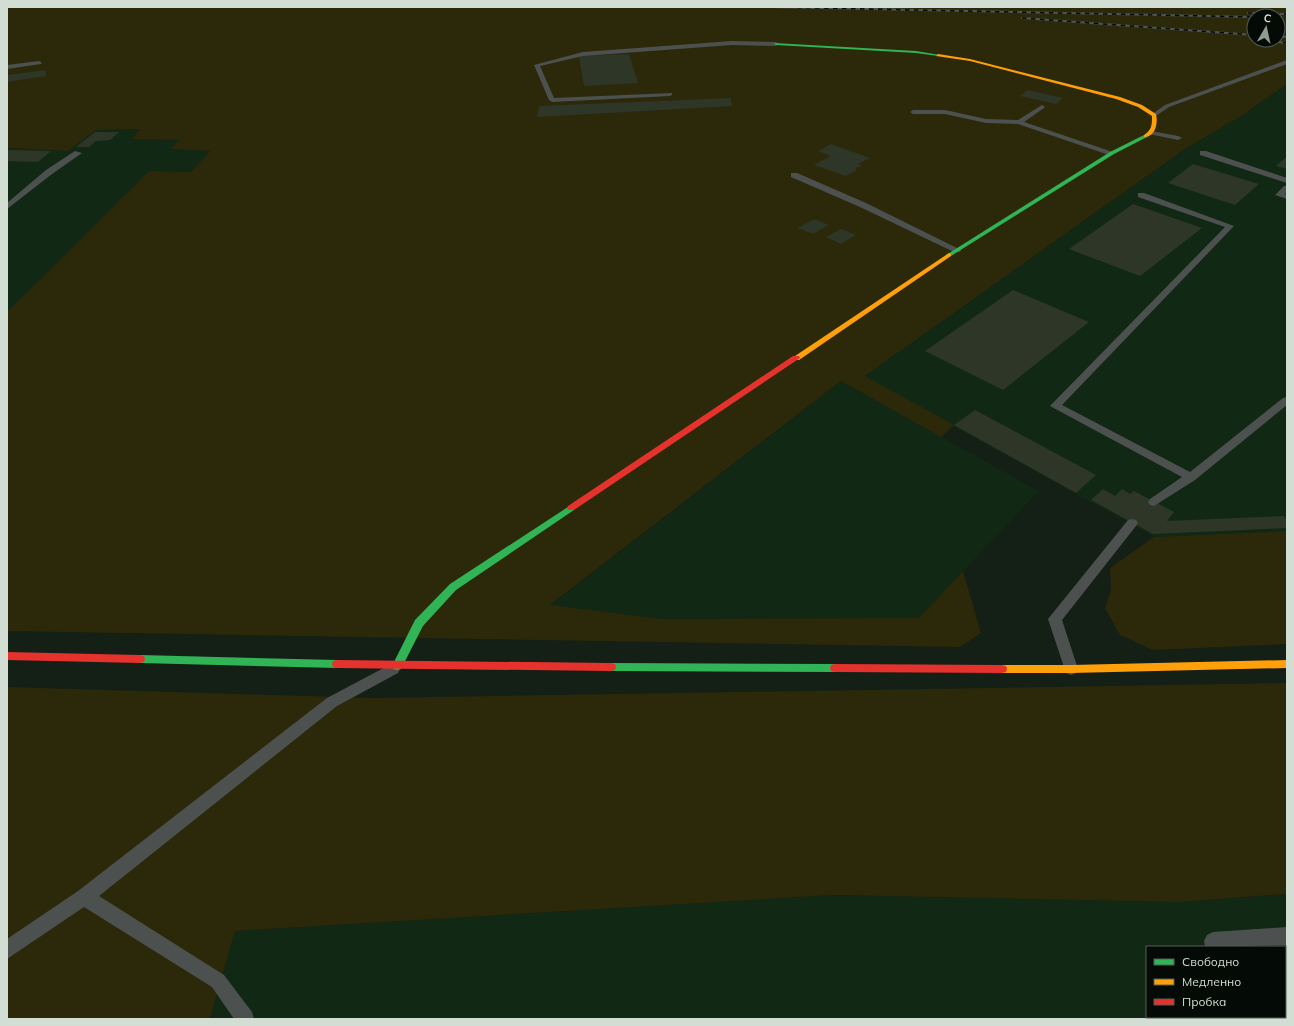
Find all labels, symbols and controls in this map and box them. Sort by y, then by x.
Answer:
north arrow [1246,8,1286,48]
text: С [1263,11,1273,26]
legend [1146,946,1286,1018]
text: Свободно [1182,954,1239,969]
text: Медленно [1182,974,1241,989]
text: Пробка [1182,994,1226,1009]

